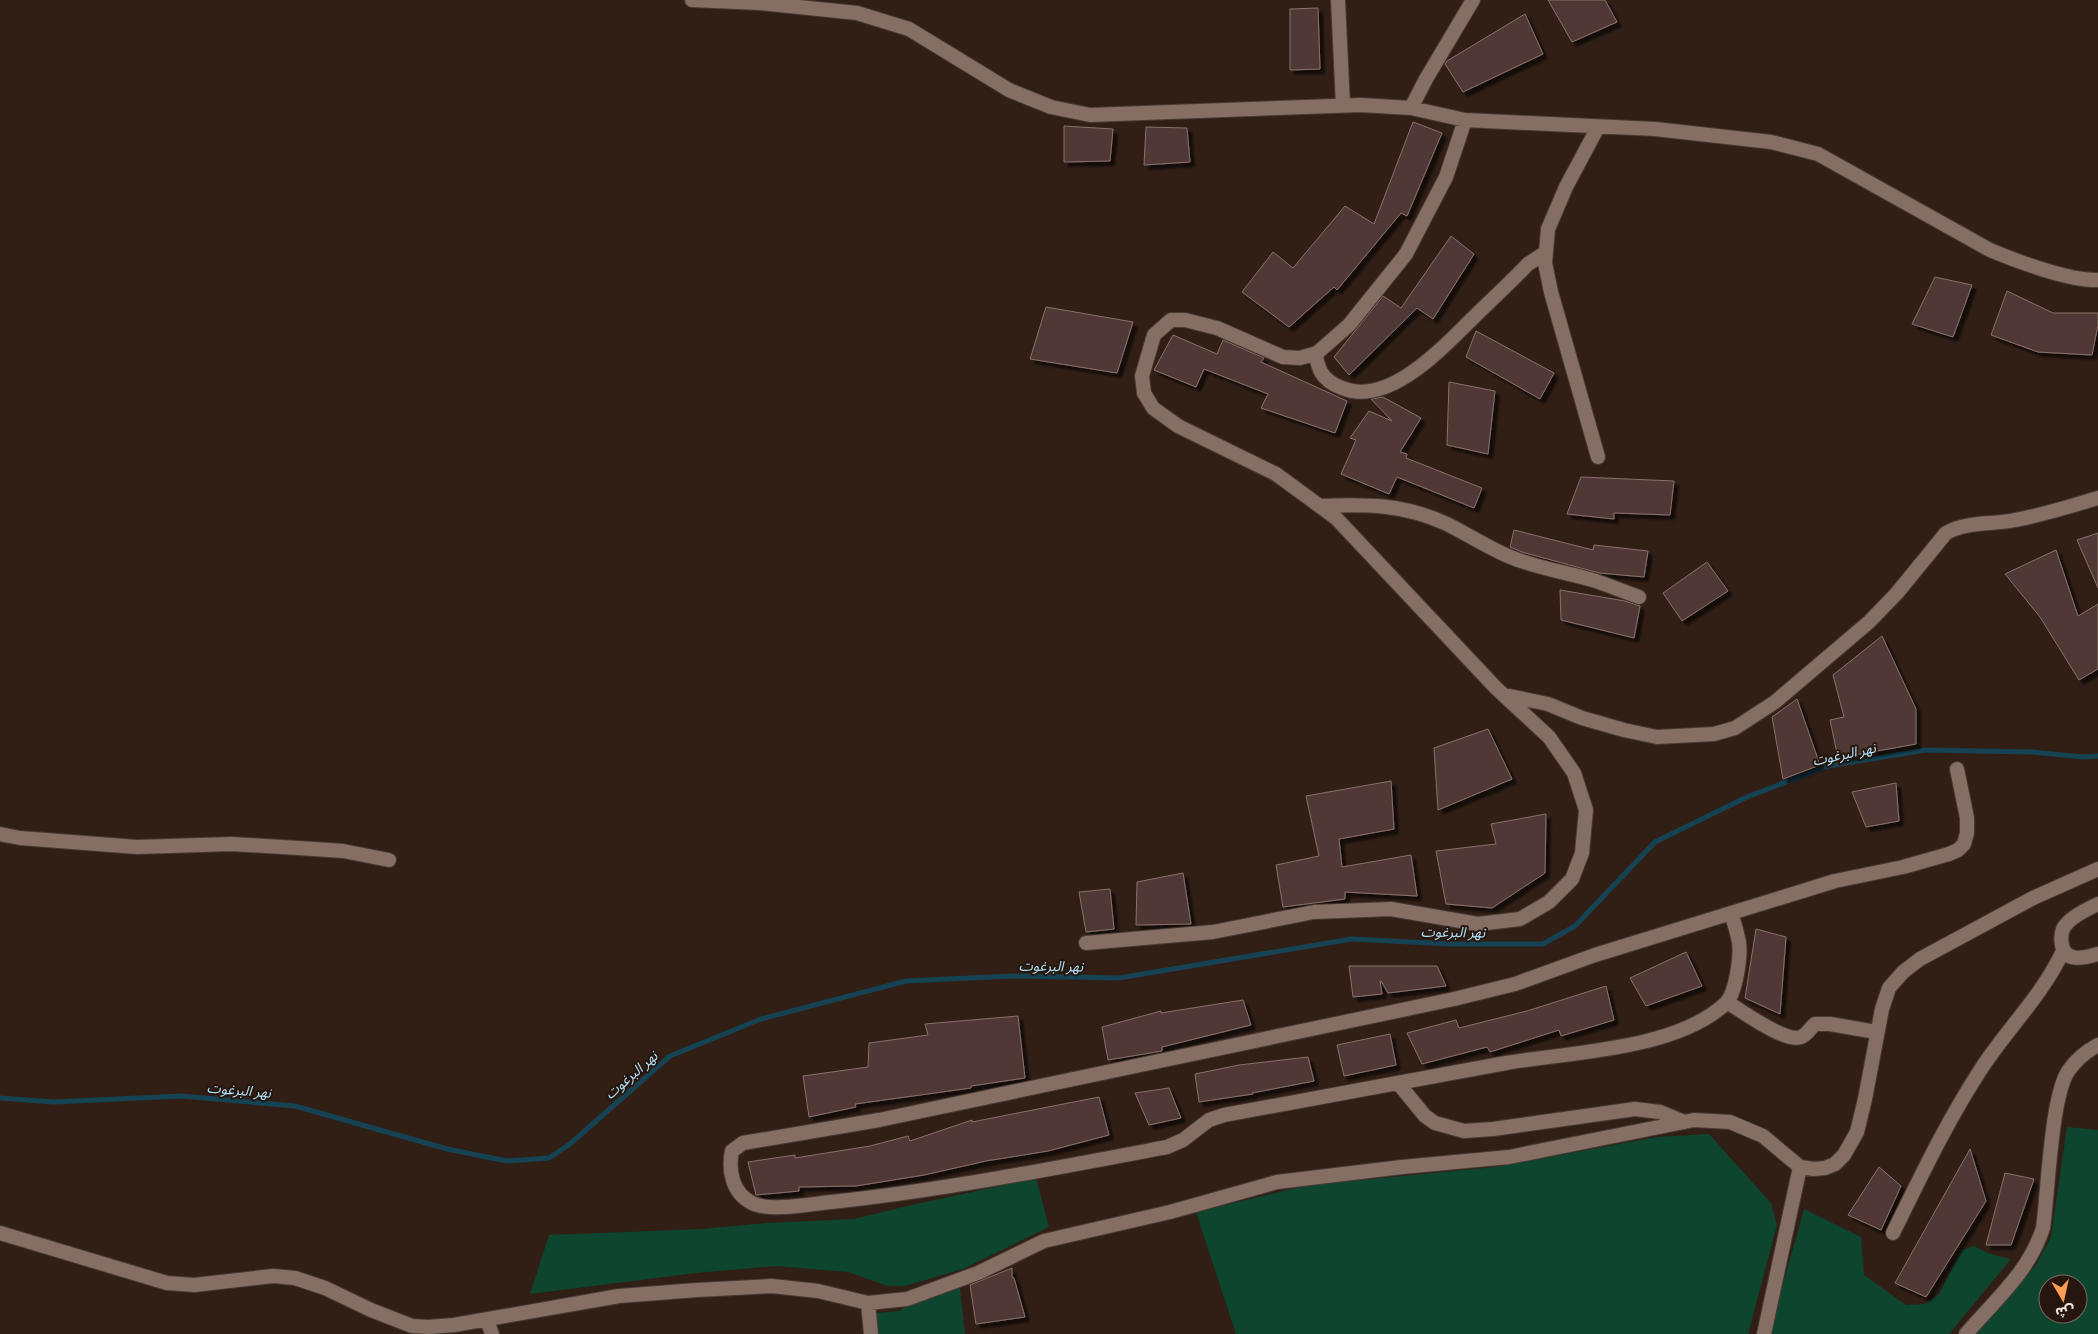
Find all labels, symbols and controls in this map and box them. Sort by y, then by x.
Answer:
water label: نهر البرغوت [1811,740,1878,770]
water label: نهر البرغوت [1421,924,1486,943]
water label: نهر البرغوت [1019,958,1084,977]
water label: نهر البرغوت [602,1048,662,1104]
water label: نهر البرغوت [206,1080,273,1103]
north arrow [2038,1274,2088,1324]
text: ش [2054,1300,2076,1320]

